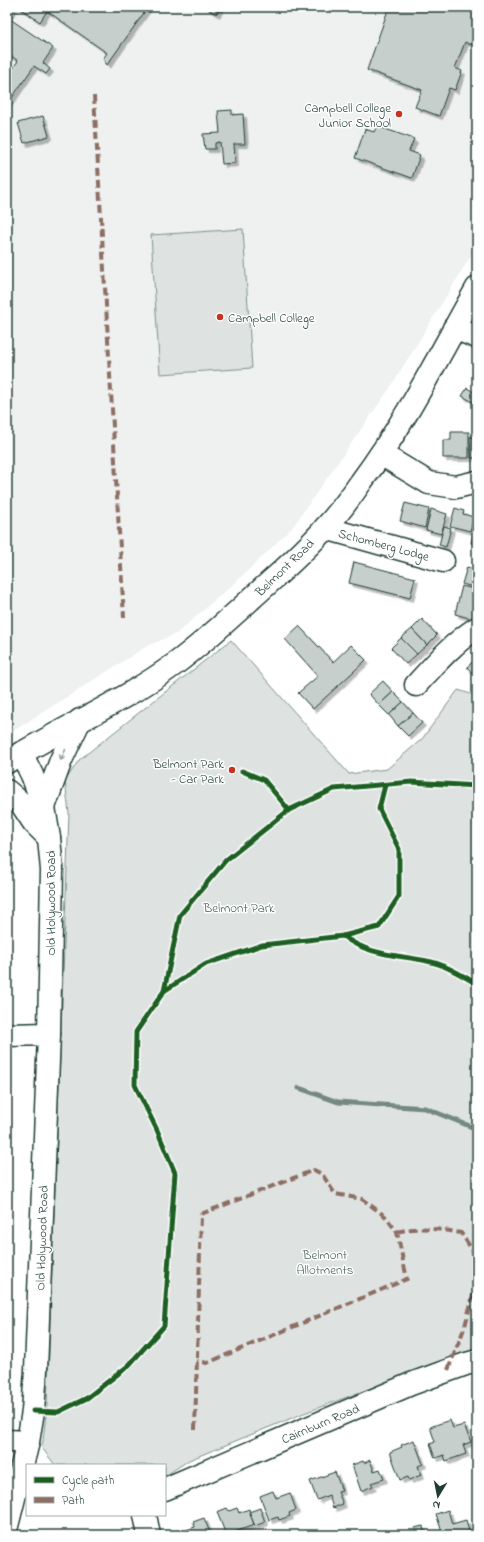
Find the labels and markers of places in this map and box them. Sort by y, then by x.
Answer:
place label: Campbell College Junior School [304,99,391,133]
marker: Campbell College Junior School [394,109,404,119]
place label: Campbell College [228,309,315,329]
marker: Campbell College [215,312,225,322]
place label: Belmont Park - Car Park [152,755,224,789]
marker: Belmont Park - Car Park [227,765,237,775]

